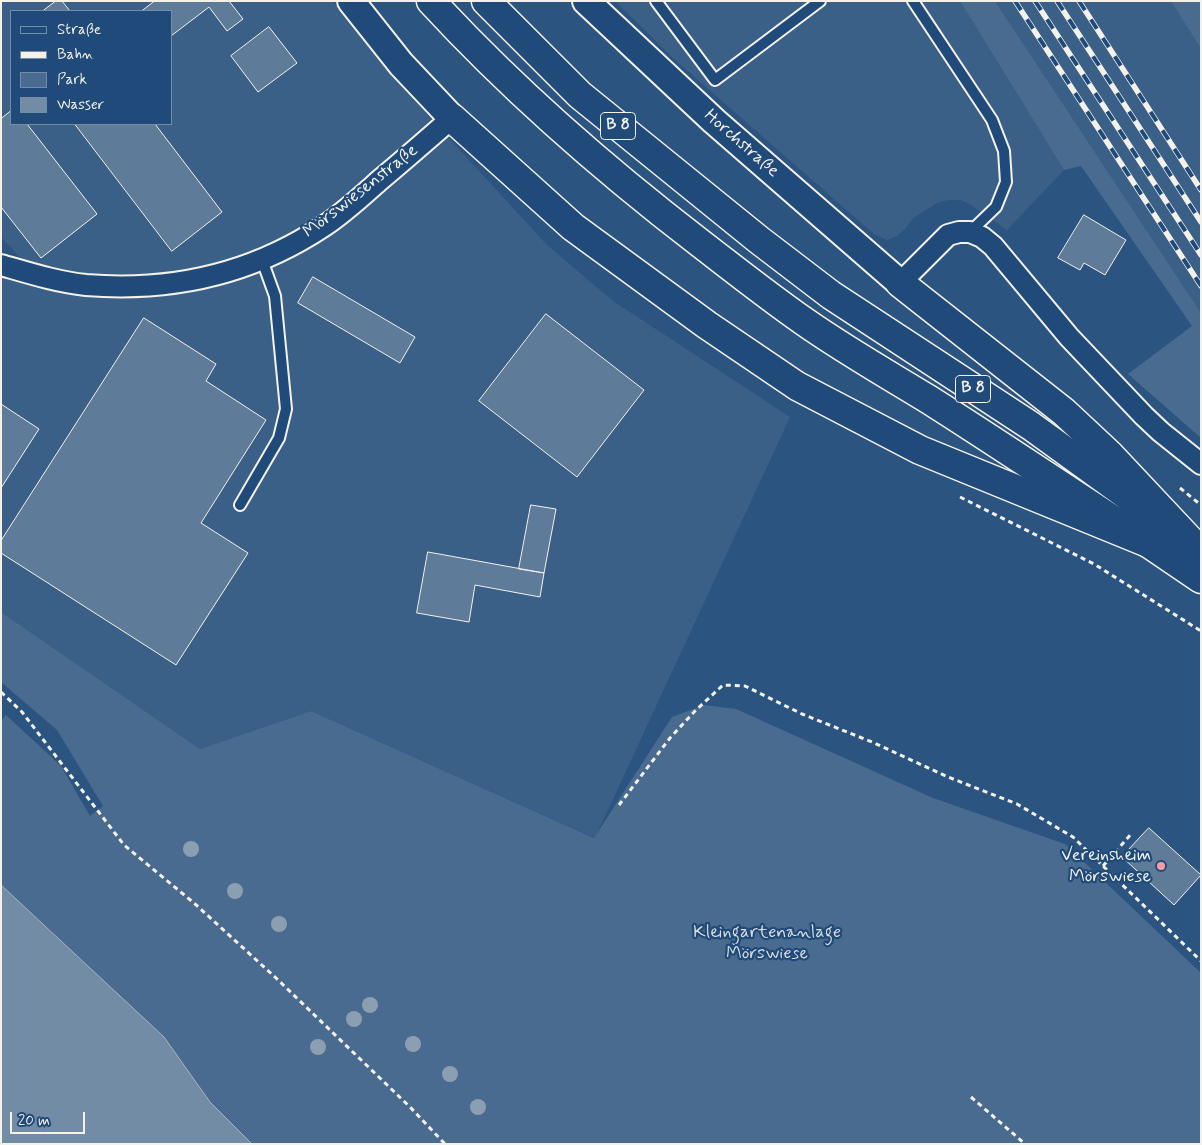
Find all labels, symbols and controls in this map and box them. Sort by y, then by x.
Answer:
legend [10,10,172,125]
text: Straße [57,20,101,40]
text: Bahn [57,45,94,65]
text: Park [57,70,87,90]
text: Wasser [57,95,104,115]
street label: Horchstraße [699,105,783,183]
road number: B 8 [600,112,636,140]
street label: Mörswiesenstraße [299,140,423,244]
road number: B 8 [956,376,990,402]
place label: Vereinsheim Mörswiese [1061,845,1151,888]
marker: Vereinsheim Mörswiese [1155,860,1167,872]
park label: Kleingartenanlage Mörswiese [693,922,841,964]
scale bar [12,1102,88,1134]
text: 20 m [18,1111,50,1131]

